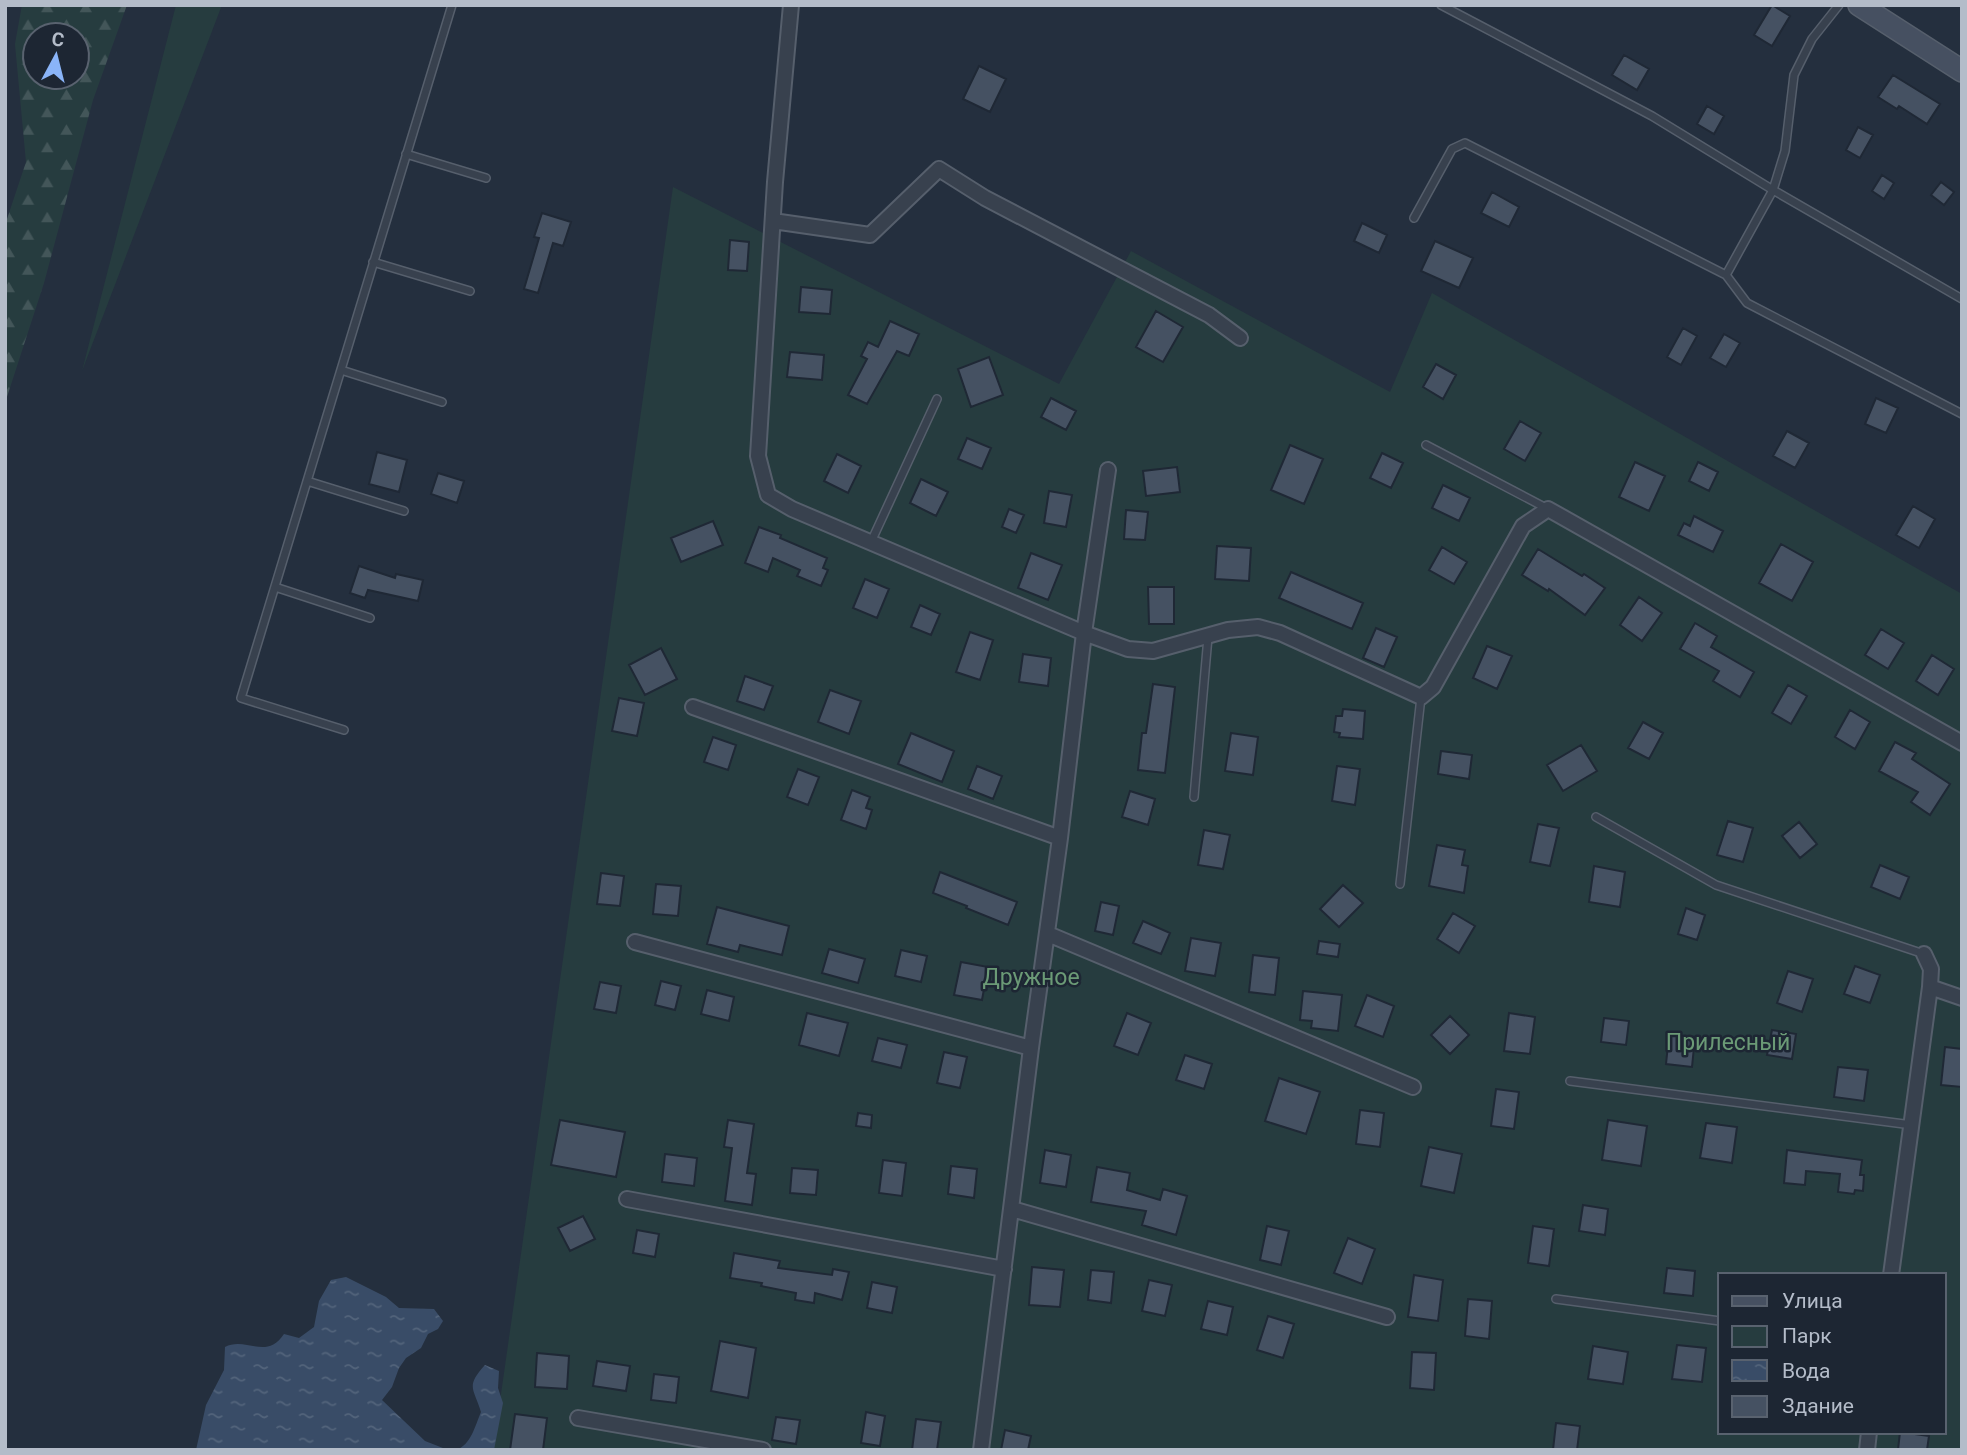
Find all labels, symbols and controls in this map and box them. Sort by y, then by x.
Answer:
north arrow [21,21,91,91]
text: С [50,27,66,52]
park label: Дружное [982,964,1080,991]
park label: Прилесный [1666,1029,1790,1056]
legend [1718,1273,1946,1434]
text: Улица [1782,1289,1843,1313]
text: Парк [1782,1324,1832,1348]
text: Вода [1782,1359,1830,1383]
text: Здание [1782,1394,1854,1418]

